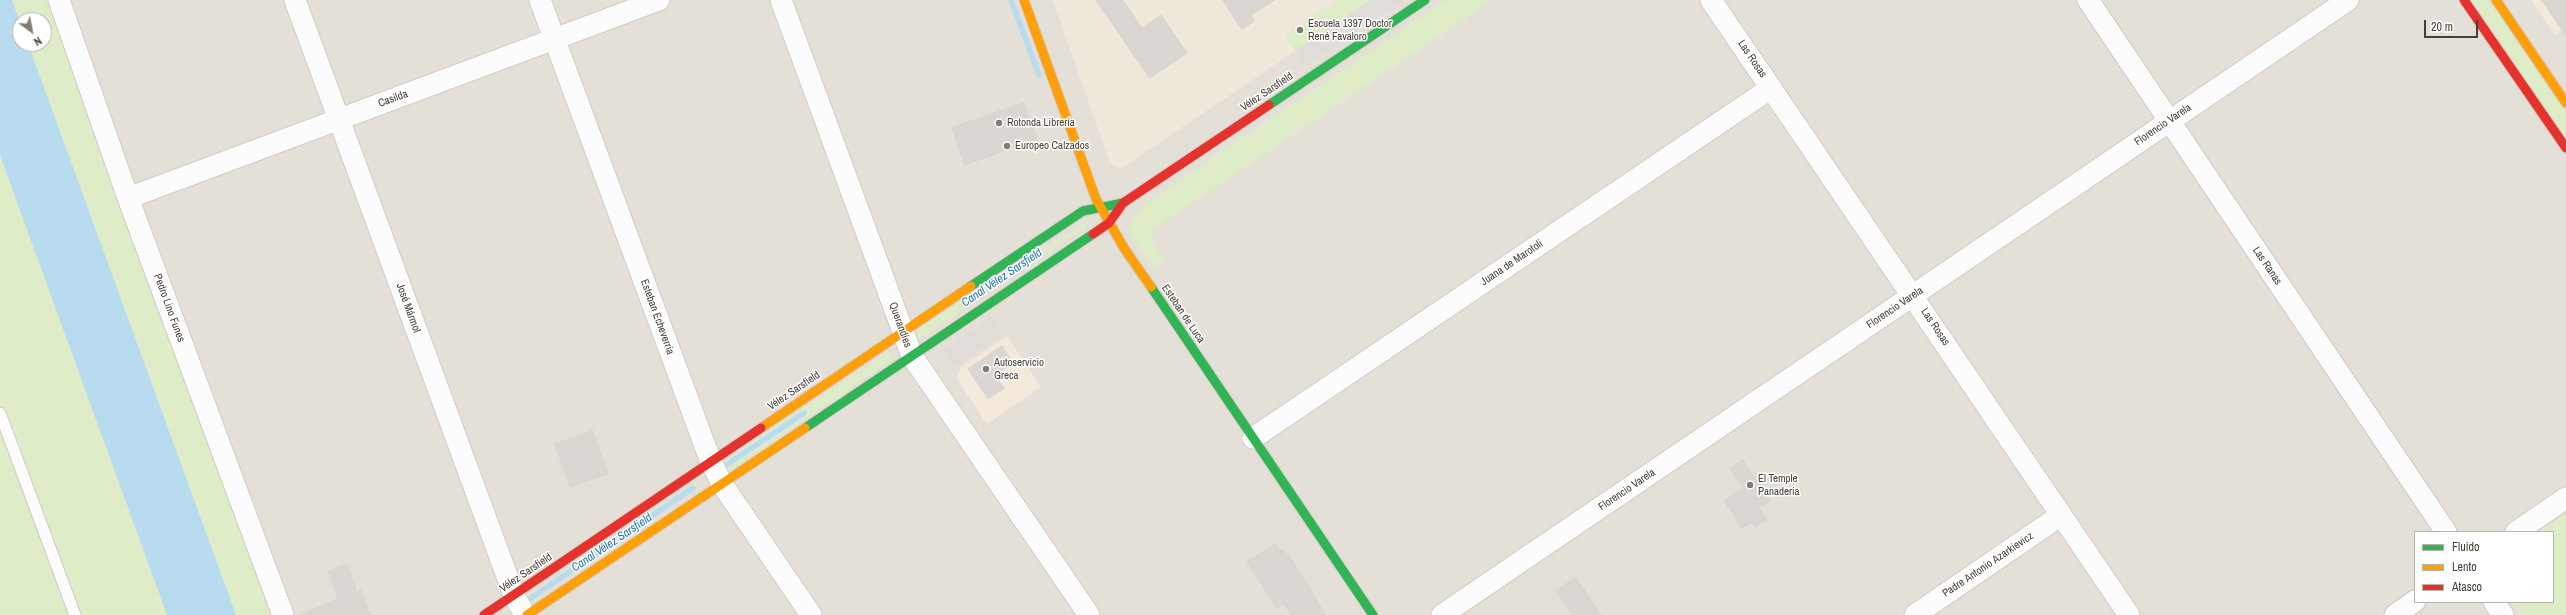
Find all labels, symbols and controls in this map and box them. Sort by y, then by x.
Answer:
north arrow [12,12,52,52]
scale bar [2426,12,2480,38]
place label: Escuela 1397 Doctor René Favaloro [1308,17,1392,43]
text: 20 m [2431,19,2453,35]
marker: Escuela 1397 Doctor René Favaloro [1295,25,1305,35]
text: N [31,34,44,49]
street label: Las Rosas [1735,38,1769,80]
street label: Vélez Sarsfield [1238,70,1296,114]
street label: Casilda [376,88,410,110]
street label: Florencio Varela [2132,101,2194,149]
place label: Rotonda Librería [1007,116,1075,130]
marker: Rotonda Librería [994,118,1004,128]
place label: Europeo Calzados [1015,139,1089,153]
marker: Europeo Calzados [1002,141,1012,151]
street label: Juana de Marotoli [1478,237,1546,289]
street label: Las Ranas [2249,244,2285,288]
water label: Canal Vélez Sarsfield [959,246,1045,310]
street label: Pedro Lino Funes [151,272,187,344]
street label: Esteban Echeverría [637,278,677,356]
street label: José Mármol [393,281,423,335]
street label: Esteban de Luca [1159,282,1207,346]
street label: Florencio Varela [1864,284,1926,332]
street label: Querandíes [886,301,914,349]
street label: Las Rosas [1918,306,1952,348]
place label: Autoservicio Greca [994,356,1044,382]
marker: Autoservicio Greca [981,364,991,374]
street label: Vélez Sarsfield [765,369,823,413]
street label: Florencio Varela [1596,466,1658,514]
place label: El Temple Panadería [1758,472,1800,498]
marker: El Temple Panadería [1745,480,1755,490]
water label: Canal Vélez Sarsfield [569,511,655,575]
street label: Padre Antonio Azarkievicz [1940,530,2036,600]
legend [2414,531,2554,603]
text: Fluido [2452,539,2479,555]
street label: Vélez Sarsfield [497,551,555,595]
text: Lento [2452,559,2477,575]
text: Atasco [2452,579,2482,595]

